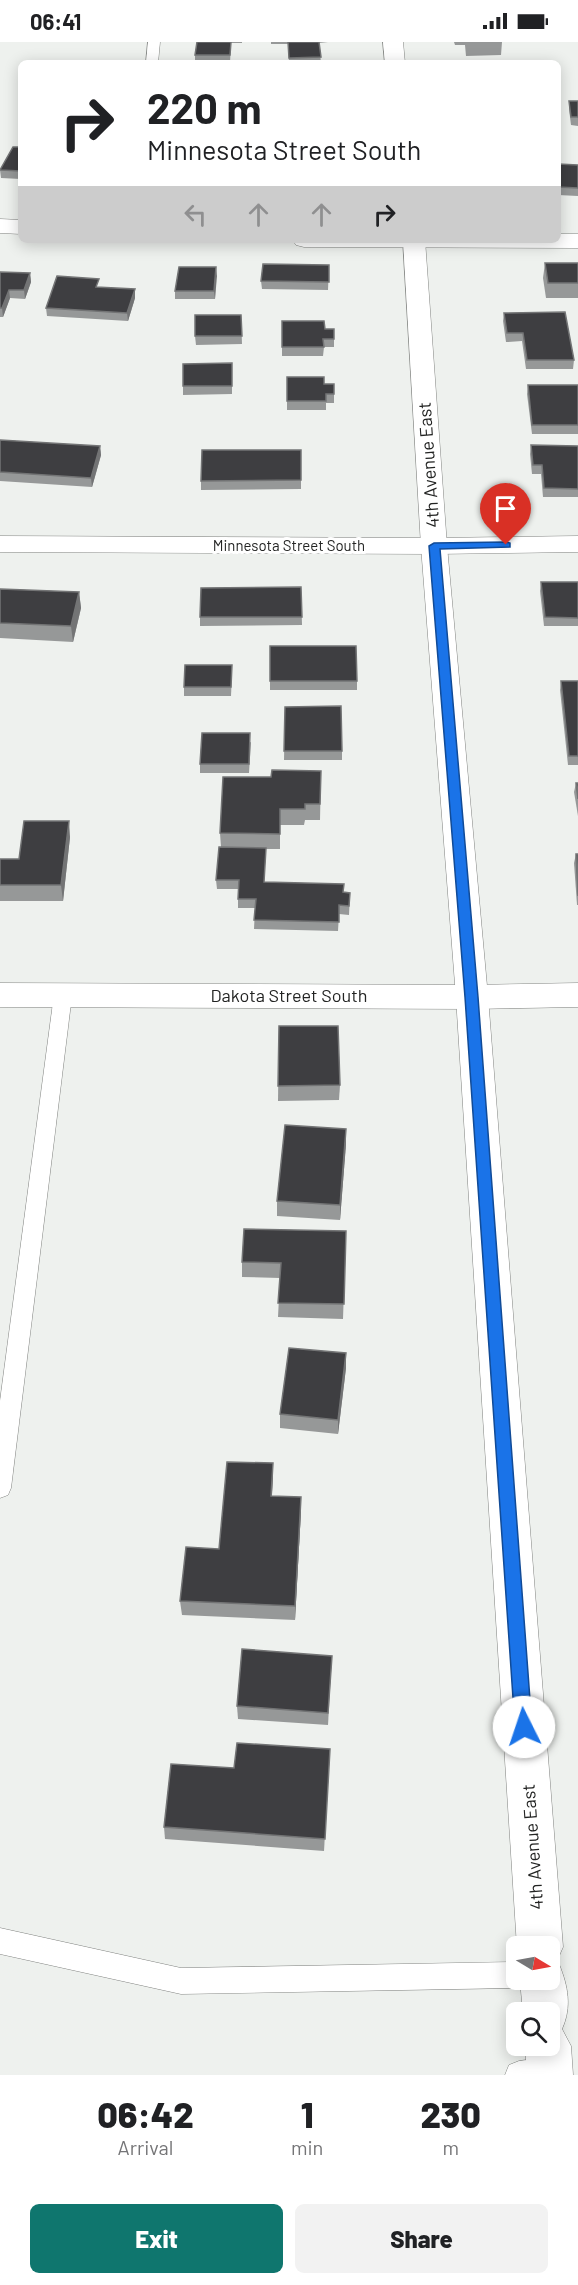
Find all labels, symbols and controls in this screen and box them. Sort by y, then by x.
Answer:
text: 06:41 [30,8,81,34]
text: 220 m [147,82,261,132]
icon: right [48,84,126,162]
text: Minnesota Street South [147,133,421,165]
icon: left [179,198,212,231]
icon: ahead [242,198,275,231]
icon: ahead [305,198,338,231]
icon: right [368,198,401,231]
street label: 4th Avenue East [413,402,443,529]
pin [480,483,531,545]
icon: arrive [489,492,522,525]
street label: Minnesota Street South [213,536,365,554]
street label: Dakota Street South [211,984,367,1006]
position arrow [492,1695,556,1759]
street label: 4th Avenue East [517,1784,547,1911]
north arrow [506,1936,560,1990]
map controls [506,1936,560,2056]
button: search [506,2002,560,2056]
text: 06:42 [97,2092,194,2135]
text: 1 [301,2092,314,2135]
text: 230 [421,2092,481,2135]
text: Arrival [118,2135,173,2159]
text: min [291,2135,323,2159]
text: m [442,2135,459,2159]
button: Exit [30,2204,283,2273]
button: Share [295,2204,548,2273]

